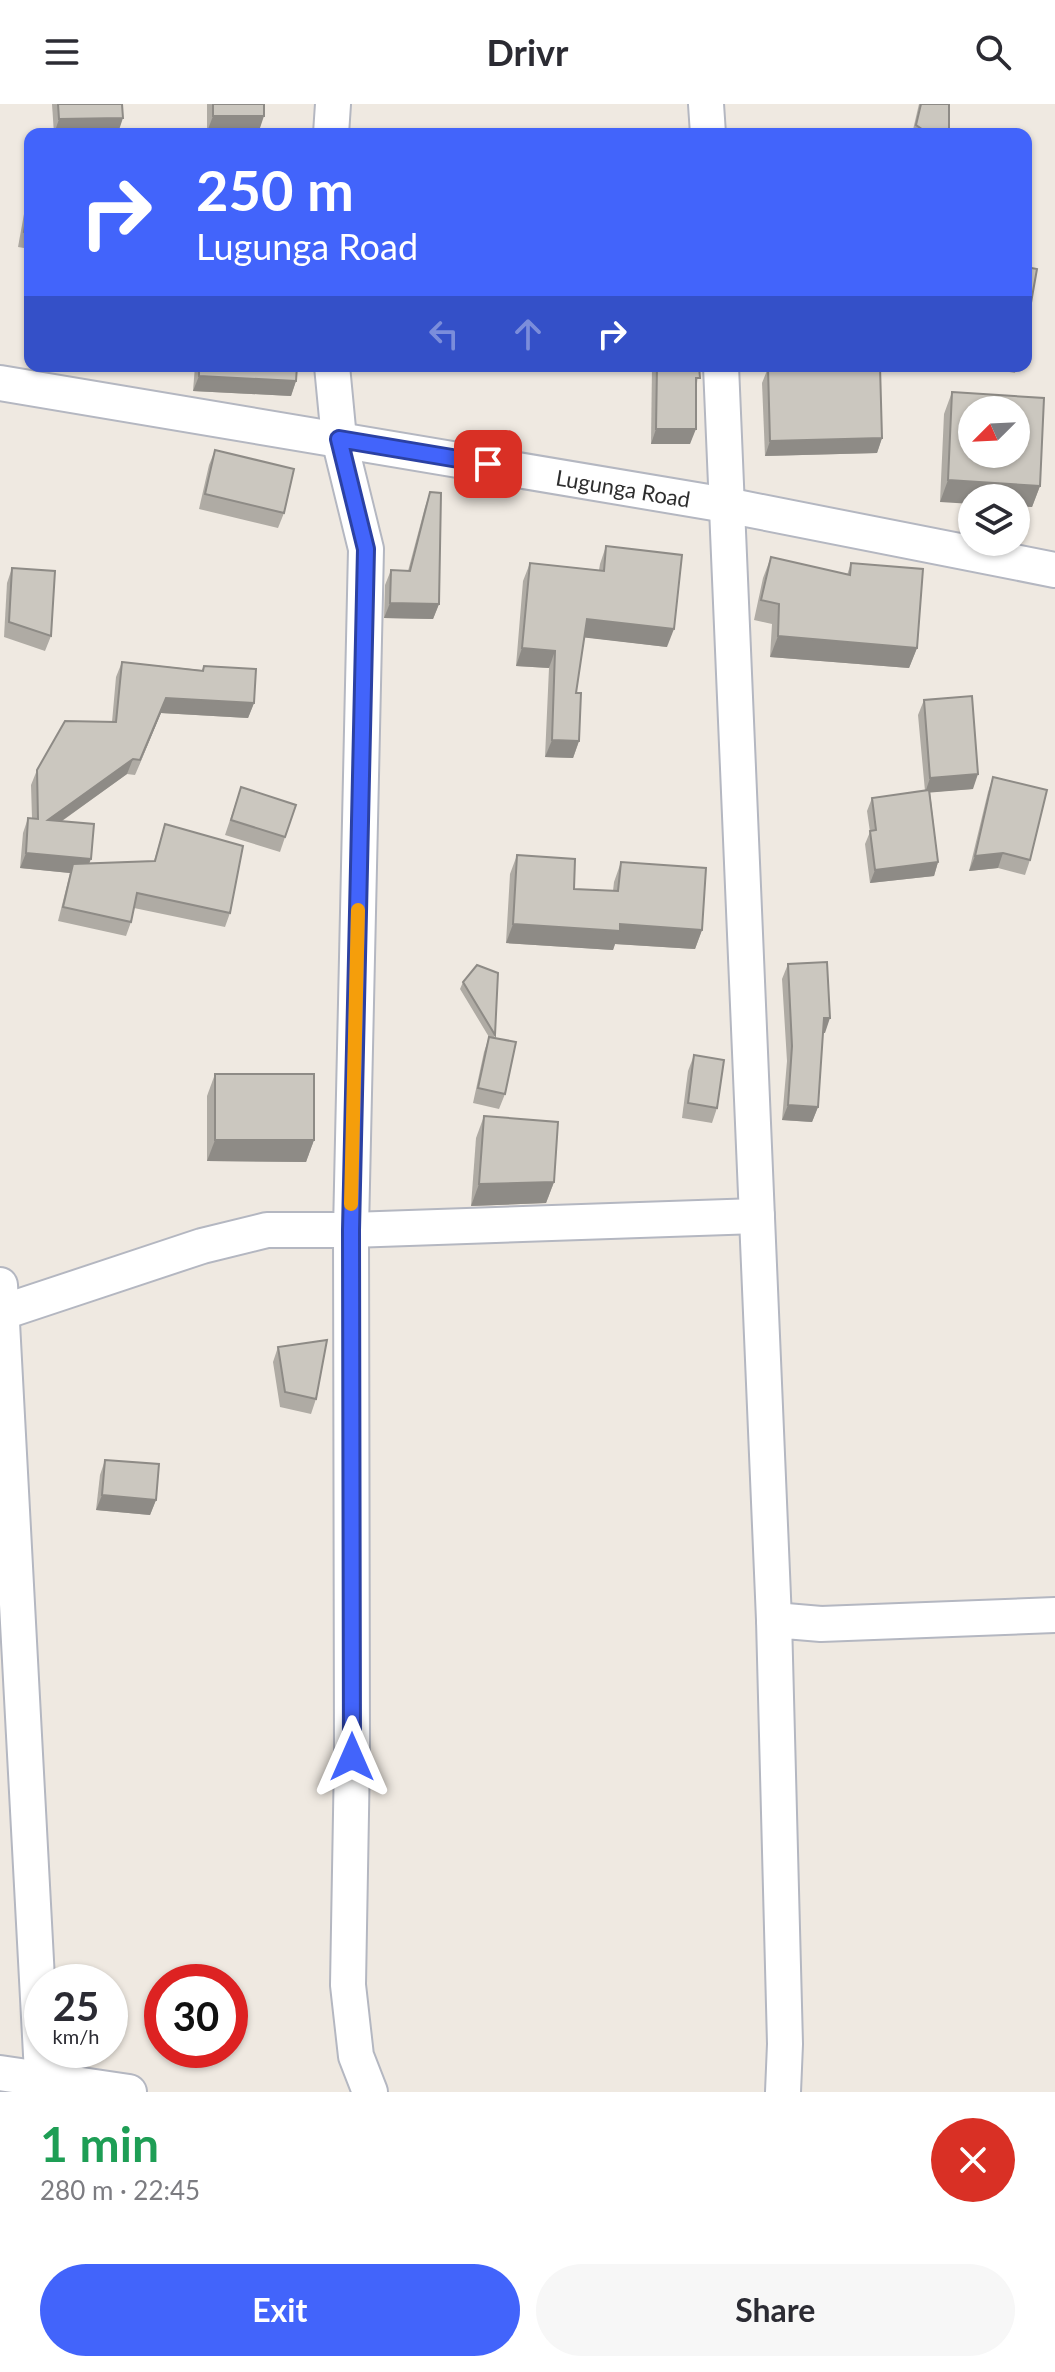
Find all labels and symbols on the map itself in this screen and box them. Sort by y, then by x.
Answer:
north arrow [958,396,1030,468]
pin [454,430,522,498]
street label: Lugunga Road [554,463,692,512]
position arrow [310,1715,394,1799]
speed limit sign: 30 [144,1964,248,2068]

